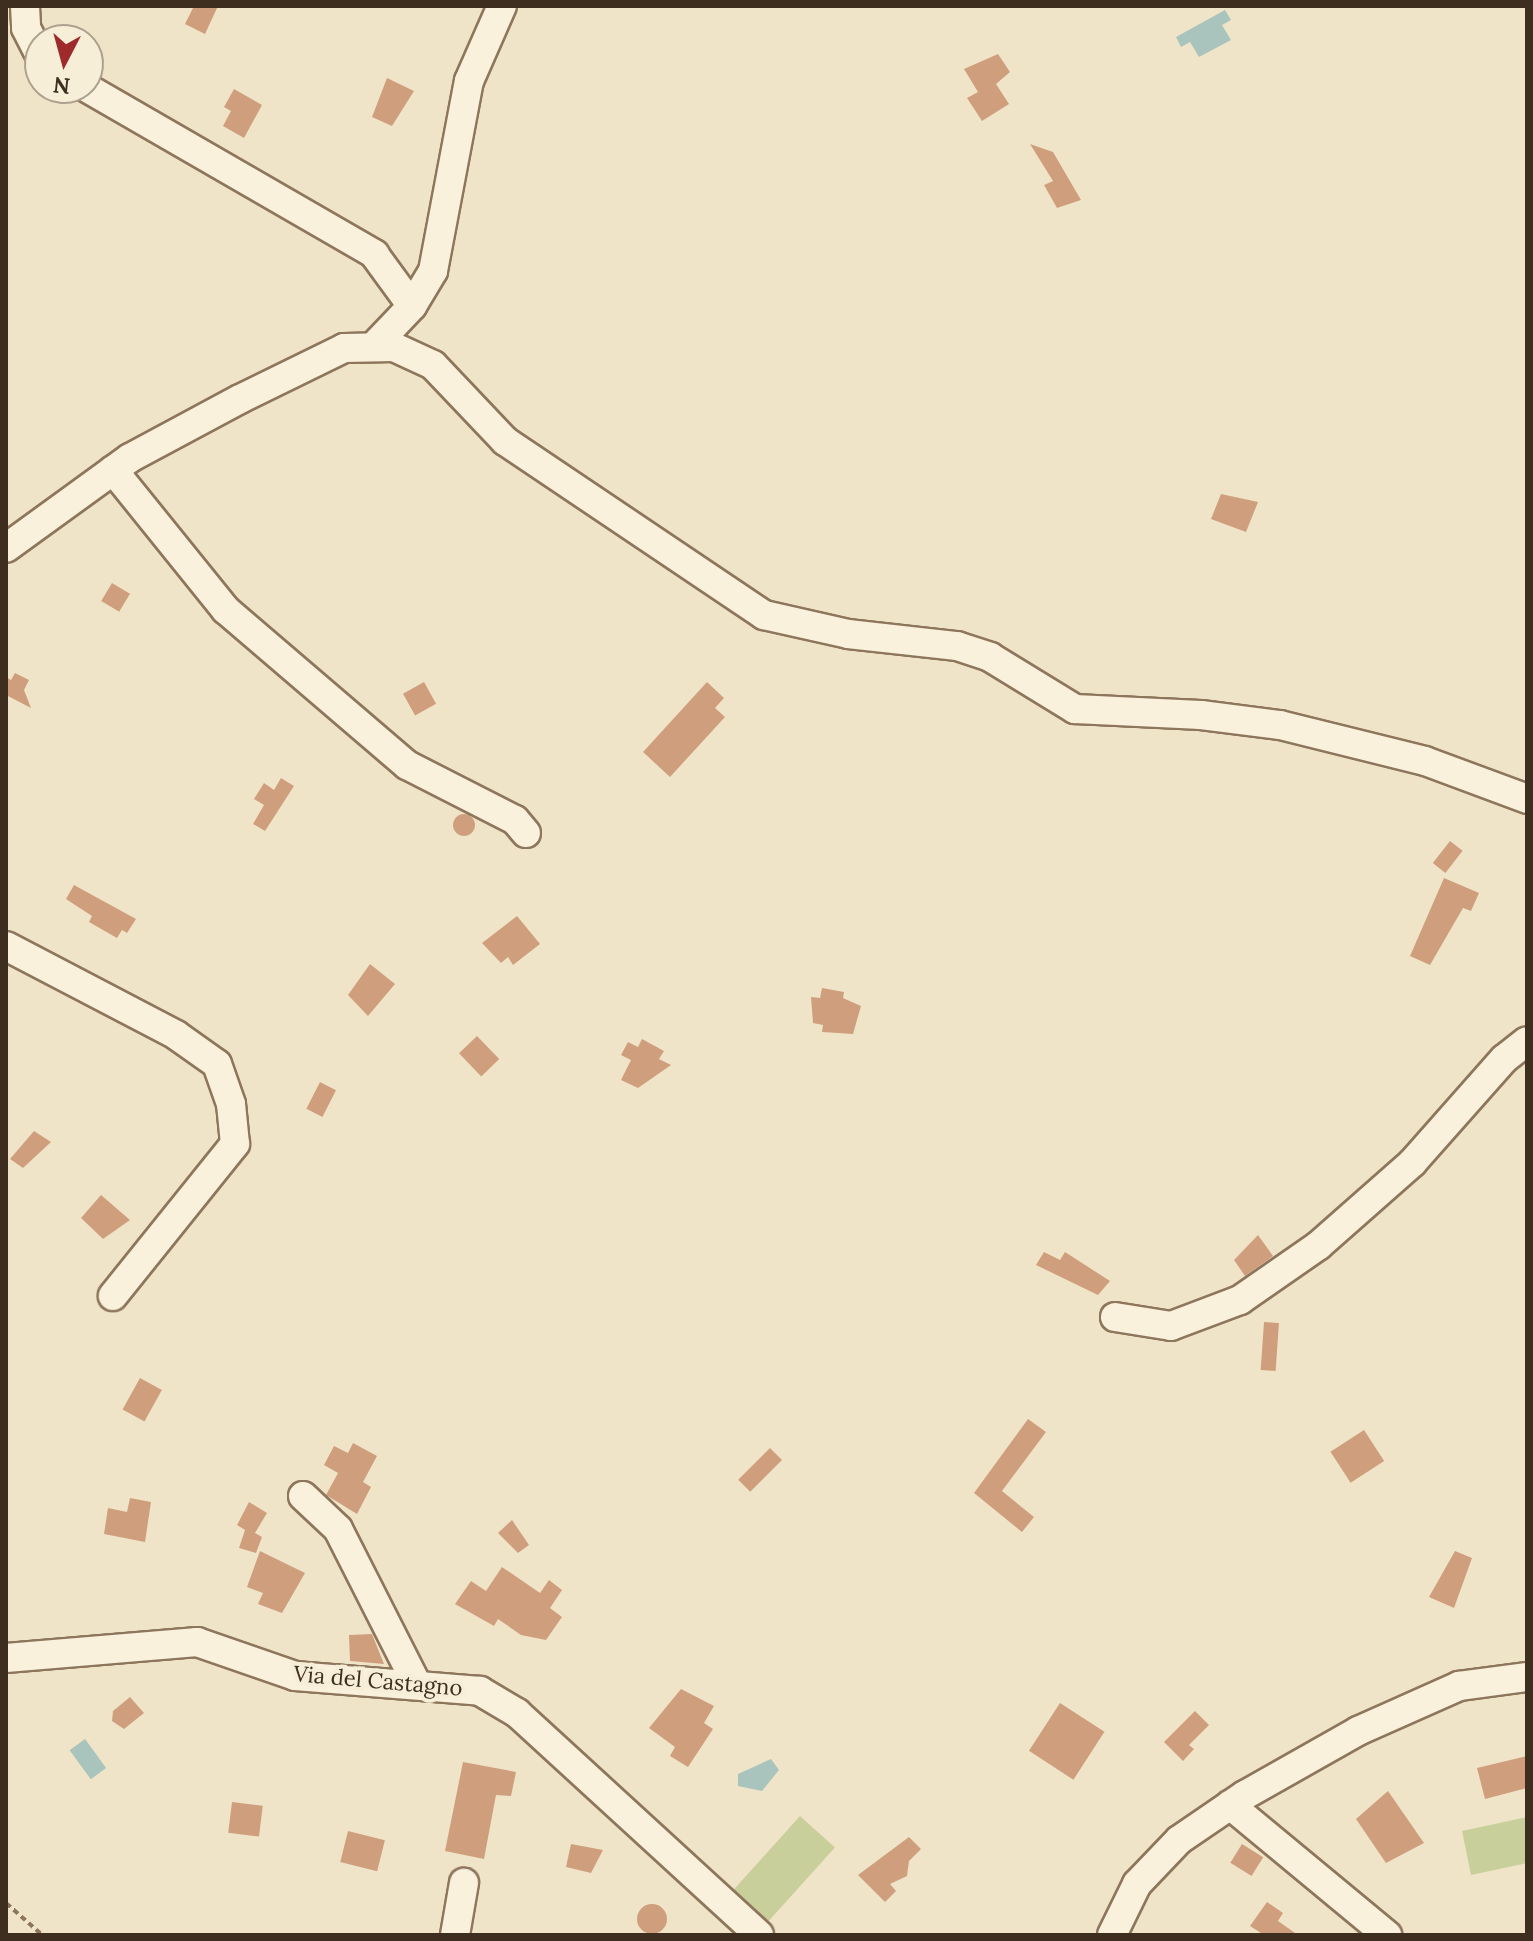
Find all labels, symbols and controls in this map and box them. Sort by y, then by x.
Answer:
north arrow [24,24,104,104]
text: N [52,71,72,101]
street label: Via del Castagno [292,1660,464,1702]

